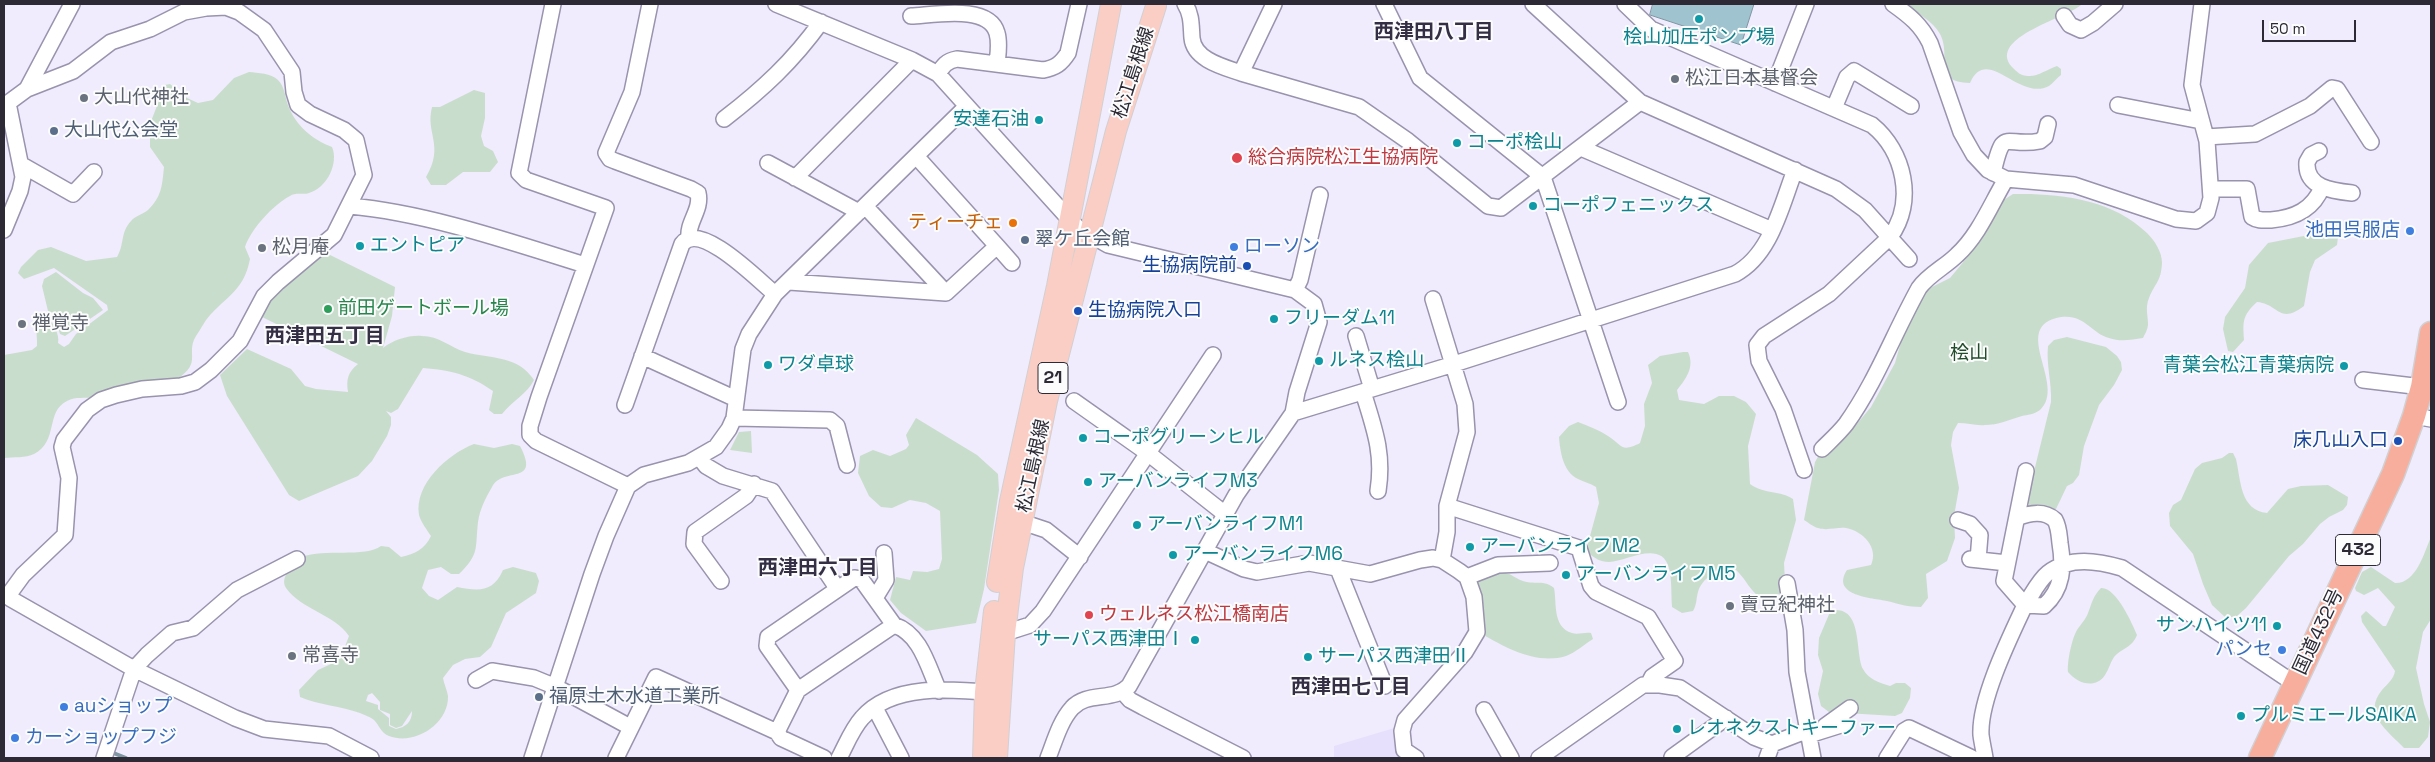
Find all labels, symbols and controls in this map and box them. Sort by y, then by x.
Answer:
scale bar [2265,10,2359,42]
marker: 桧山加圧ポンプ場 [1693,13,1705,25]
text: 50 m [2270,19,2305,38]
district label: 西津田八丁目 [1374,21,1494,45]
street label: 松江島根線 [1108,24,1160,122]
place label: 桧山加圧ポンプ場 [1623,27,1775,49]
place label: 松江日本基督会 [1685,68,1818,90]
marker: 松江日本基督会 [1669,73,1681,85]
place label: 大山代神社 [94,87,189,109]
marker: 大山代神社 [78,92,90,104]
place label: 安達石油 [953,109,1029,131]
marker: 安達石油 [1033,114,1045,126]
place label: 大山代公会堂 [64,120,178,142]
marker: 大山代公会堂 [48,125,60,137]
place label: コーポ桧山 [1467,132,1562,154]
marker: コーポ桧山 [1451,137,1463,149]
place label: 総合病院松江生協病院 [1248,147,1438,169]
marker: 総合病院松江生協病院 [1230,151,1244,165]
place label: コーポフェニックス [1543,195,1714,217]
marker: コーポフェニックス [1527,200,1539,212]
place label: ティーチェ [908,212,1003,234]
marker: ティーチェ [1007,217,1019,229]
place label: 池田呉服店 [2305,220,2400,242]
marker: 池田呉服店 [2404,225,2416,237]
place label: 翠ケ丘会館 [1035,229,1130,251]
marker: 翠ケ丘会館 [1019,234,1031,246]
place label: エントピア [370,235,465,257]
place label: ローソン [1244,236,1320,258]
place label: 松月庵 [272,237,329,259]
marker: エントピア [354,240,366,252]
marker: ローソン [1228,241,1240,253]
marker: 松月庵 [256,242,268,254]
place label: 生協病院前 [1142,255,1237,277]
marker: 生協病院前 [1241,260,1253,272]
place label: 前田ゲートボール場 [338,298,509,320]
place label: 生協病院入口 [1088,300,1202,322]
marker: 前田ゲートボール場 [322,303,334,315]
marker: 生協病院入口 [1072,305,1084,317]
place label: フリーダム11 [1284,308,1395,330]
place label: 禅覚寺 [32,313,89,335]
marker: フリーダム11 [1268,313,1280,325]
marker: 禅覚寺 [16,318,28,330]
district label: 西津田五丁目 [265,325,385,349]
park label: 桧山 [1950,343,1988,365]
place label: ルネス桧山 [1329,350,1424,372]
place label: ワダ卓球 [778,354,854,376]
marker: ルネス桧山 [1313,355,1325,367]
place label: 青葉会松江青葉病院 [2163,355,2334,377]
marker: ワダ卓球 [762,359,774,371]
marker: 青葉会松江青葉病院 [2338,360,2350,372]
road number: 21 [1038,362,1068,393]
street label: 松江島根線 [1013,417,1055,515]
place label: コーポグリーンヒル [1093,427,1264,449]
place label: 床几山入口 [2293,430,2388,452]
marker: コーポグリーンヒル [1077,432,1089,444]
marker: 床几山入口 [2392,435,2404,447]
place label: アーバンライフM3 [1098,471,1258,493]
marker: アーバンライフM3 [1082,476,1094,488]
place label: アーバンライフM1 [1147,514,1303,536]
marker: アーバンライフM1 [1131,519,1143,531]
road number: 432 [2336,534,2380,566]
place label: アーバンライフM2 [1480,536,1640,558]
marker: アーバンライフM2 [1464,541,1476,553]
place label: アーバンライフM6 [1183,544,1343,566]
marker: アーバンライフM6 [1167,549,1179,561]
district label: 西津田六丁目 [758,557,878,581]
place label: アーバンライフM5 [1576,564,1736,586]
marker: アーバンライフM5 [1560,569,1572,581]
street label: 国道432号 [2289,586,2349,678]
place label: 賣豆紀神社 [1740,595,1835,617]
marker: 賣豆紀神社 [1724,600,1736,612]
place label: ウェルネス松江橋南店 [1099,604,1289,626]
marker: ウェルネス松江橋南店 [1083,609,1095,621]
place label: サンハイツ11 [2156,615,2267,637]
marker: サンハイツ11 [2271,620,2283,632]
place label: サーパス西津田Ⅰ [1033,629,1185,651]
marker: サーパス西津田Ⅰ [1189,634,1201,646]
place label: パンセ [2215,639,2272,661]
marker: パンセ [2276,644,2288,656]
place label: 常喜寺 [302,645,359,667]
place label: サーパス西津田Ⅱ [1318,646,1470,668]
marker: 常喜寺 [286,650,298,662]
marker: サーパス西津田Ⅱ [1302,651,1314,663]
district label: 西津田七丁目 [1291,676,1411,700]
place label: 福原土木水道工業所 [549,686,720,708]
marker: 福原土木水道工業所 [533,691,545,703]
place label: auショップ [74,696,172,718]
marker: auショップ [58,701,70,713]
place label: プルミエールSAIKA [2251,705,2417,727]
marker: プルミエールSAIKA [2235,710,2247,722]
place label: レオネクストキーファー [1687,718,1896,740]
marker: レオネクストキーファー [1671,723,1683,735]
place label: カーショップフジ [25,727,177,749]
marker: カーショップフジ [9,732,21,744]

